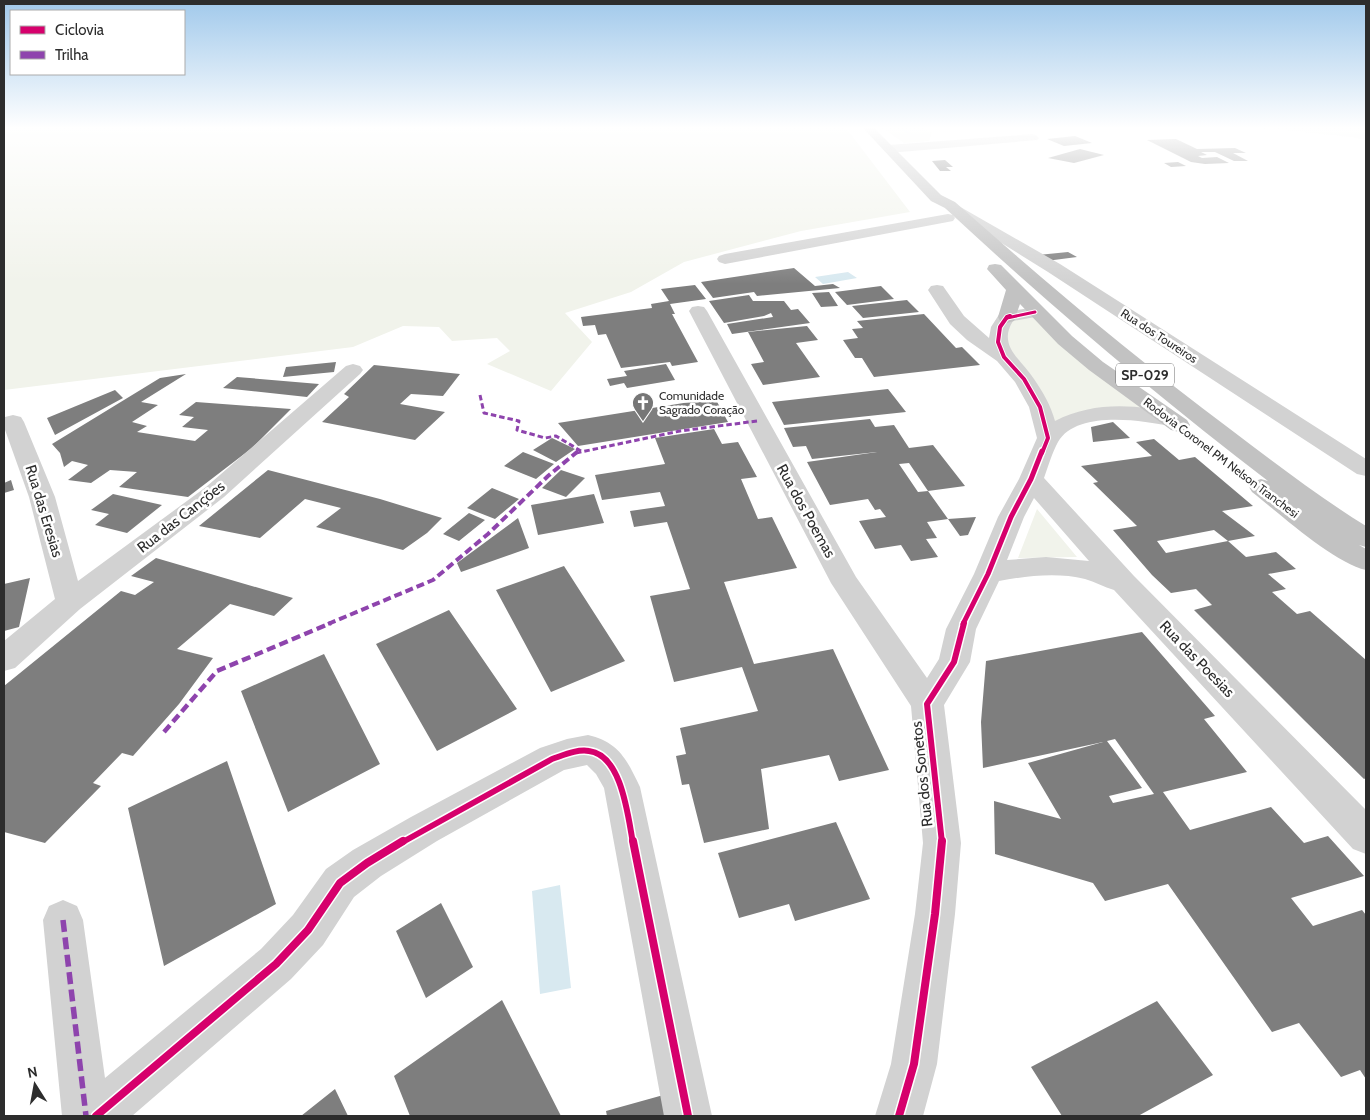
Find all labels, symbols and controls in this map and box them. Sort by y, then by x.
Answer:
legend [10,10,185,75]
text: Ciclovia [55,21,105,39]
text: Trilha [55,46,89,64]
street label: Rua dos Toureiros [1118,305,1201,366]
road number: SP-029 [1116,364,1174,386]
place label: Comunidade Sagrado Coração [659,388,745,417]
church icon: Comunidade Sagrado Coração [631,391,655,422]
street label: Rodovia Coronel PM Nelson Tranchesi [1141,394,1302,521]
street label: Rua dos Poemas [773,461,839,561]
street label: Rua das Eresias [21,463,67,559]
street label: Rua das Canções [134,477,228,557]
street label: Rua das Poesias [1156,617,1238,701]
street label: Rua dos Sonetos [908,720,936,828]
north arrow [10,1060,60,1110]
text: N [26,1062,39,1082]

